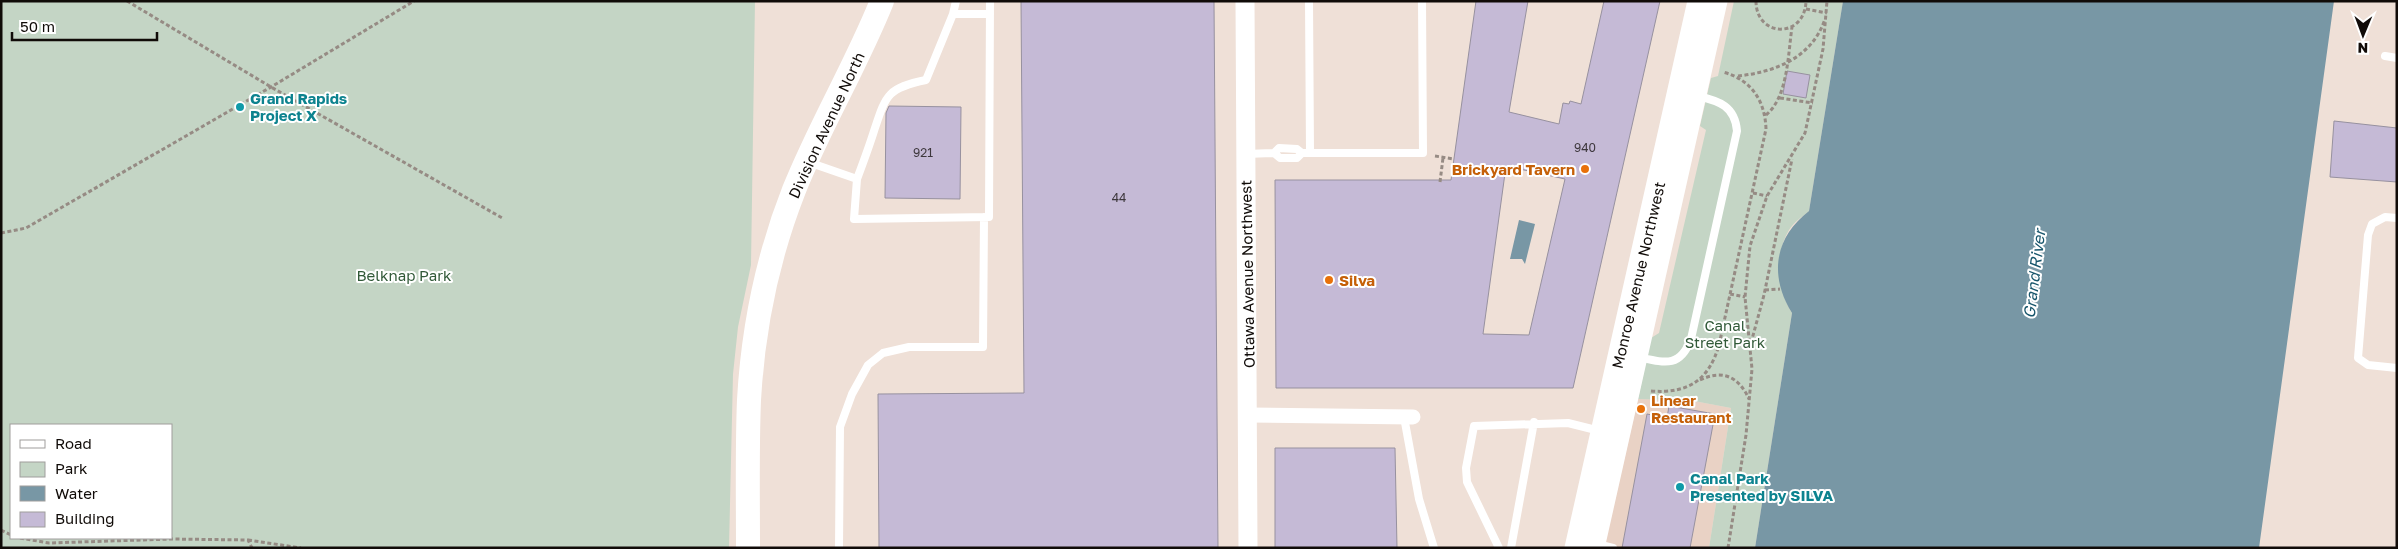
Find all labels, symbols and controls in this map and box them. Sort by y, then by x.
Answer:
scale bar [12,10,158,42]
north arrow [2338,10,2388,60]
text: 50 m [20,17,55,35]
text: N [2357,40,2368,57]
street label: Division Avenue North [784,49,868,201]
place label: Grand Rapids Project X [250,89,347,124]
marker: Grand Rapids Project X [234,101,246,113]
house number: 940 [1574,140,1596,155]
house number: 921 [913,145,933,160]
place label: Brickyard Tavern [1452,160,1575,178]
marker: Brickyard Tavern [1579,163,1591,175]
street label: Ottawa Avenue Northwest [1236,180,1258,368]
street label: Monroe Avenue Northwest [1608,180,1668,370]
house number: 44 [1112,190,1126,205]
water label: Grand River [2019,226,2050,320]
park label: Belknap Park [356,266,452,284]
place label: Silva [1339,271,1375,289]
marker: Silva [1323,274,1335,286]
park label: Canal Street Park [1685,316,1766,351]
place label: Linear Restaurant [1651,391,1731,426]
marker: Linear Restaurant [1635,403,1647,415]
legend [10,424,172,539]
text: Road [55,434,92,452]
text: Park [55,459,88,477]
place label: Canal Park Presented by SILVA [1690,469,1833,504]
marker: Canal Park Presented by SILVA [1674,481,1686,493]
text: Water [55,484,98,502]
text: Building [55,509,115,527]

